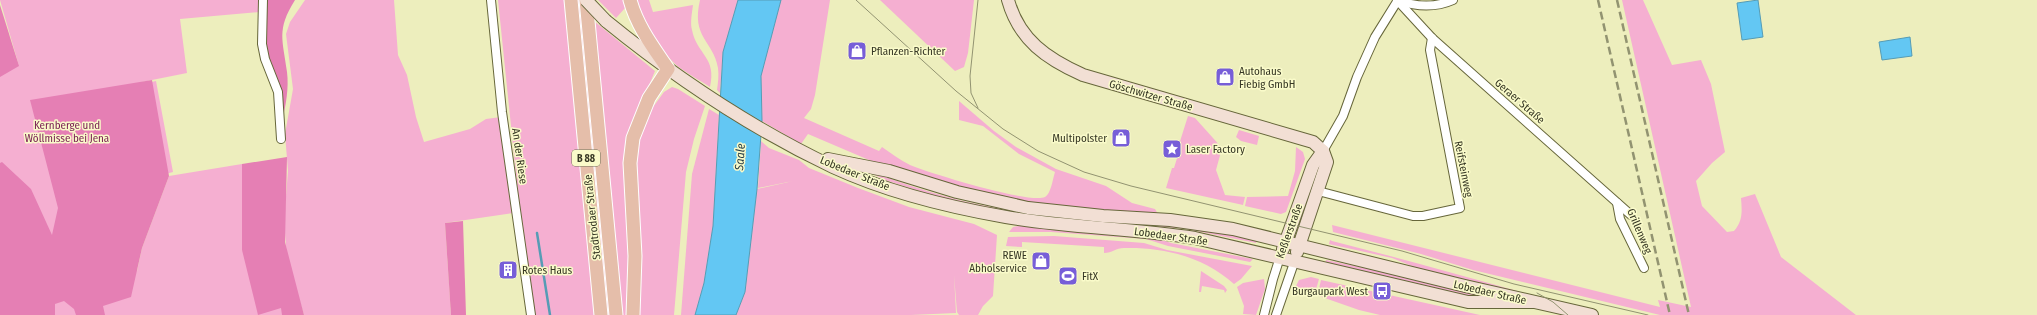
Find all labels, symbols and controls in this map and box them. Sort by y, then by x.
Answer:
shop icon: Pflanzen-Richter [846,40,868,62]
place label: Pflanzen-Richter [871,45,946,58]
place label: Autohaus Fiebig GmbH [1239,65,1295,91]
shop icon: Autohaus Fiebig GmbH [1214,66,1236,88]
street label: Geraer Straße [1492,76,1547,127]
street label: Göschwitzer Straße [1108,77,1194,114]
park label: Kernberge und Wöllmisse bei Jena [25,119,109,145]
street label: An der Riese [509,127,530,185]
shop icon: Multipolster [1110,127,1132,149]
place label: Multipolster [1052,132,1107,145]
place icon: Laser Factory [1161,138,1183,160]
street label: Reifsteinweg [1452,140,1476,199]
water label: Saale [732,143,748,172]
place label: Laser Factory [1186,143,1245,156]
road number: B 88 [572,150,600,166]
street label: Lobedaer Straße [818,154,892,193]
street label: Stadtrodaer Straße [582,174,603,260]
street label: Keßlerstraße [1274,202,1305,260]
street label: Grillenweg [1624,207,1655,256]
street label: Lobedaer Straße [1133,225,1209,248]
place label: REWE Abholservice [969,249,1027,275]
shop icon: REWE Abholservice [1030,250,1052,272]
building icon: Rotes Haus [497,259,519,281]
place label: Rotes Haus [522,264,573,277]
sports icon: FitX [1057,265,1079,287]
place label: FitX [1082,270,1099,283]
street label: Lobedaer Straße [1452,278,1527,307]
bus stop icon: Burgaupark West [1371,280,1393,302]
place label: Burgaupark West [1292,285,1368,298]

